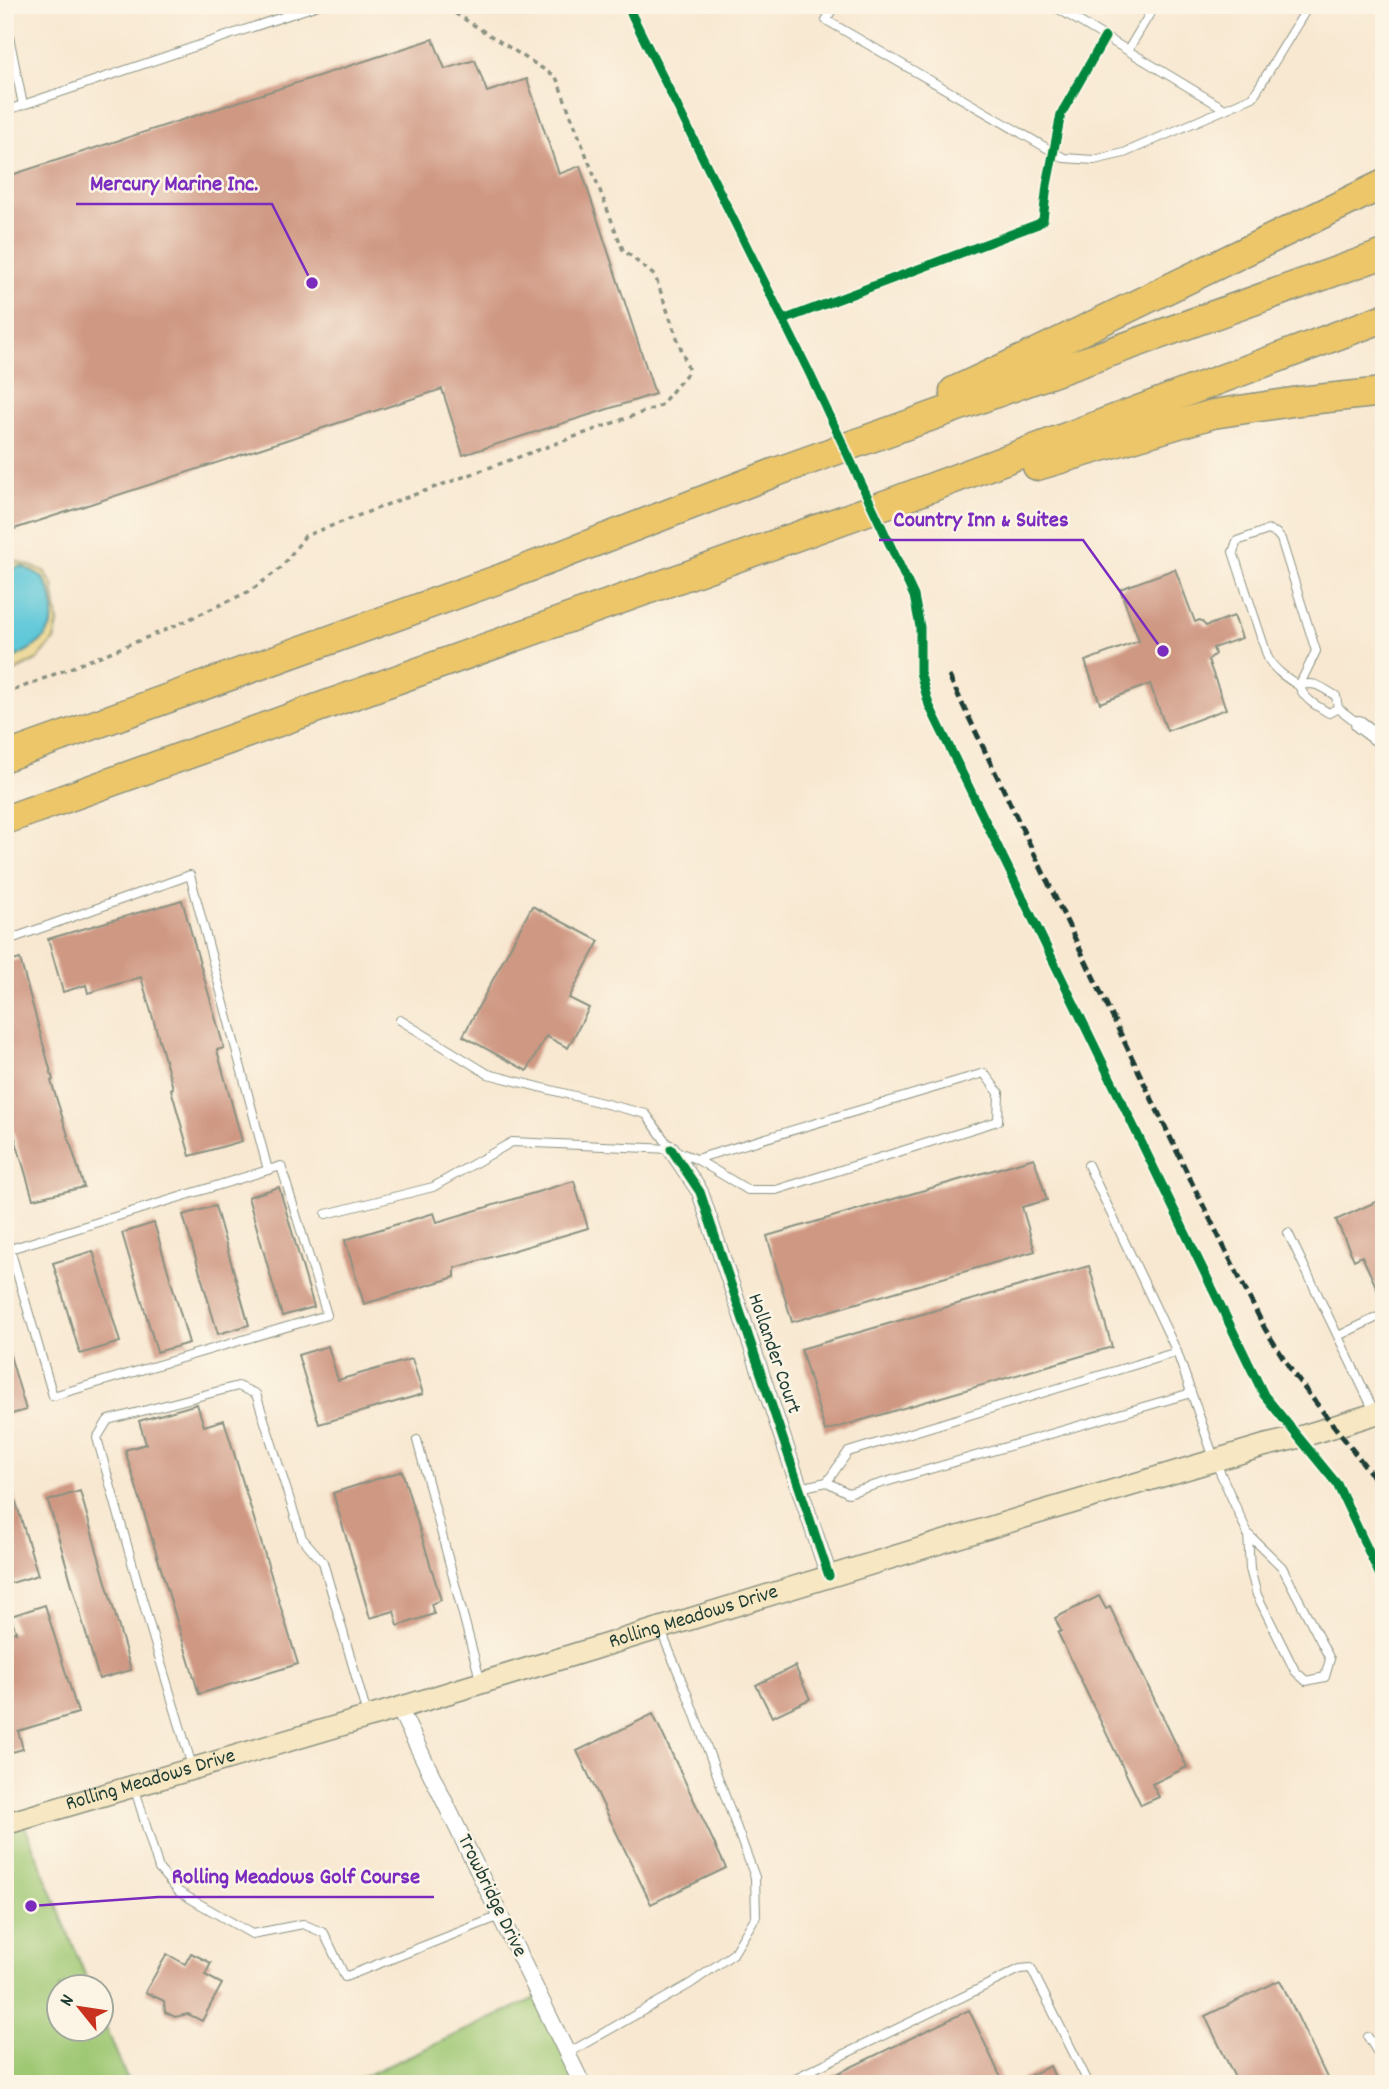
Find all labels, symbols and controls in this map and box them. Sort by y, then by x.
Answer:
callout: Mercury Marine Inc. [76,160,272,204]
text: Mercury Marine Inc. [90,169,258,202]
callout: Country Inn & Suites [879,496,1083,540]
text: Country Inn & Suites [893,505,1069,538]
street label: Hollander Court [738,1290,808,1419]
street label: Rolling Meadows Drive [606,1578,782,1658]
street label: Rolling Meadows Drive [62,1742,239,1820]
street label: Trowbridge Drive [448,1829,534,1963]
callout: Rolling Meadows Golf Course [158,1853,434,1897]
text: Rolling Meadows Golf Course [172,1862,420,1895]
north arrow [46,1974,116,2044]
text: N [54,1990,82,2012]

